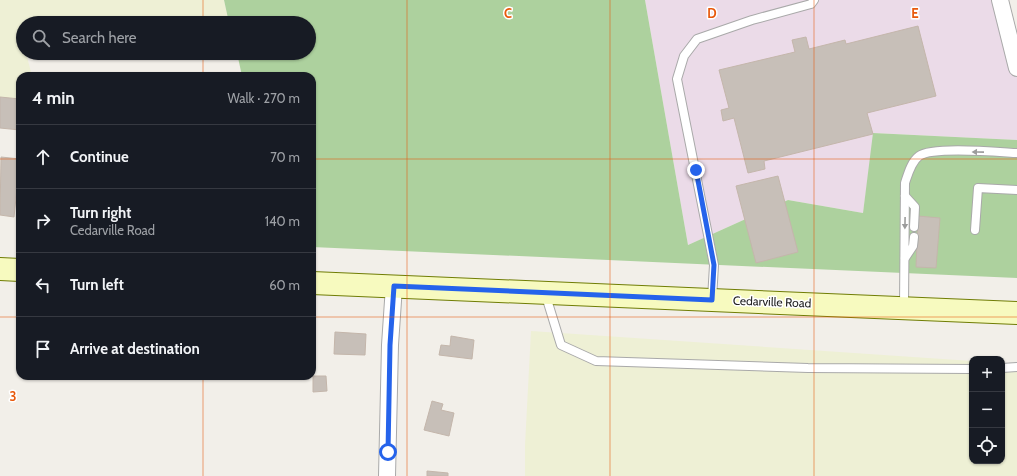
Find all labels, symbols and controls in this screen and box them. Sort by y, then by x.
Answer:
text: C [504,5,512,21]
text: D [707,5,717,21]
text: E [911,5,919,21]
search box [16,16,316,60]
icon: search [30,27,52,49]
text: Search here [62,29,137,47]
text: 4 min [32,88,75,108]
text: Walk · 270 m [228,90,300,106]
icon: ahead [32,146,54,168]
text: Continue [70,148,129,166]
text: 70 m [270,149,300,165]
one-way arrow [971,149,984,155]
route end [687,161,705,179]
text: Turn right [70,204,131,222]
icon: right [32,210,54,232]
text: 140 m [265,213,300,229]
one-way arrow [902,217,908,230]
text: Cedarville Road [70,222,155,238]
icon: left [32,274,54,296]
text: Turn left [70,276,124,294]
text: 60 m [269,277,300,293]
street label: Cedarville Road [733,293,812,310]
icon: arrive [32,338,54,360]
text: Arrive at destination [70,340,200,358]
map controls [969,356,1005,464]
button: + [969,356,1005,392]
text: 3 [9,388,17,404]
button: − [969,392,1005,428]
button: locate [969,428,1005,464]
route start [379,443,397,461]

